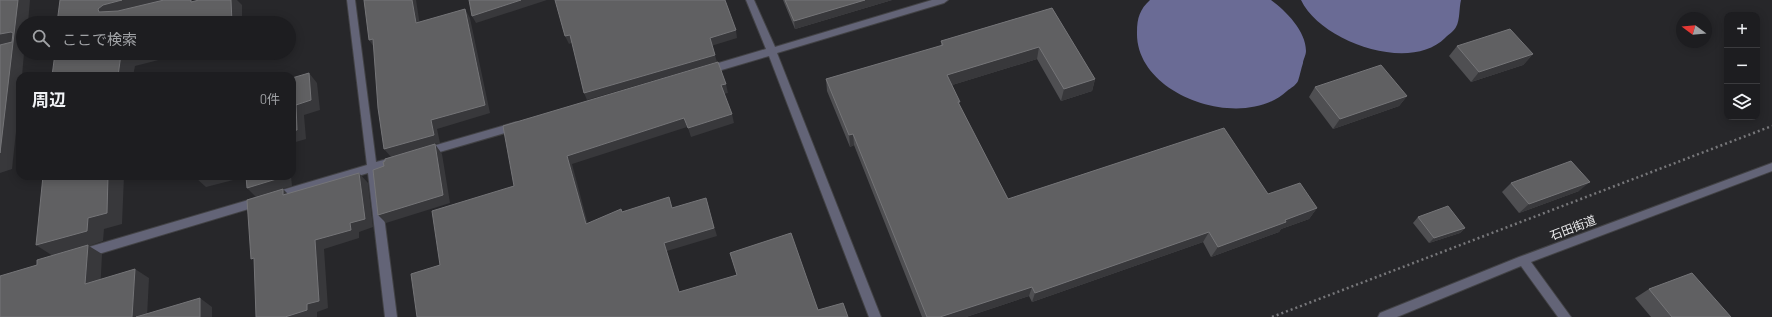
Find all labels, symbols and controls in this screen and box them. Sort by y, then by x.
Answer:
north arrow [1676,12,1712,48]
map controls [1724,12,1760,120]
button: + [1724,12,1760,48]
search box [16,16,296,60]
icon: search [30,27,52,49]
text: ここで検索 [62,30,137,48]
button: − [1724,48,1760,84]
button: layers [1724,84,1760,120]
text: 周辺 [32,89,66,109]
text: 0件 [260,91,280,107]
street label: 石田街道 [1548,212,1598,242]

